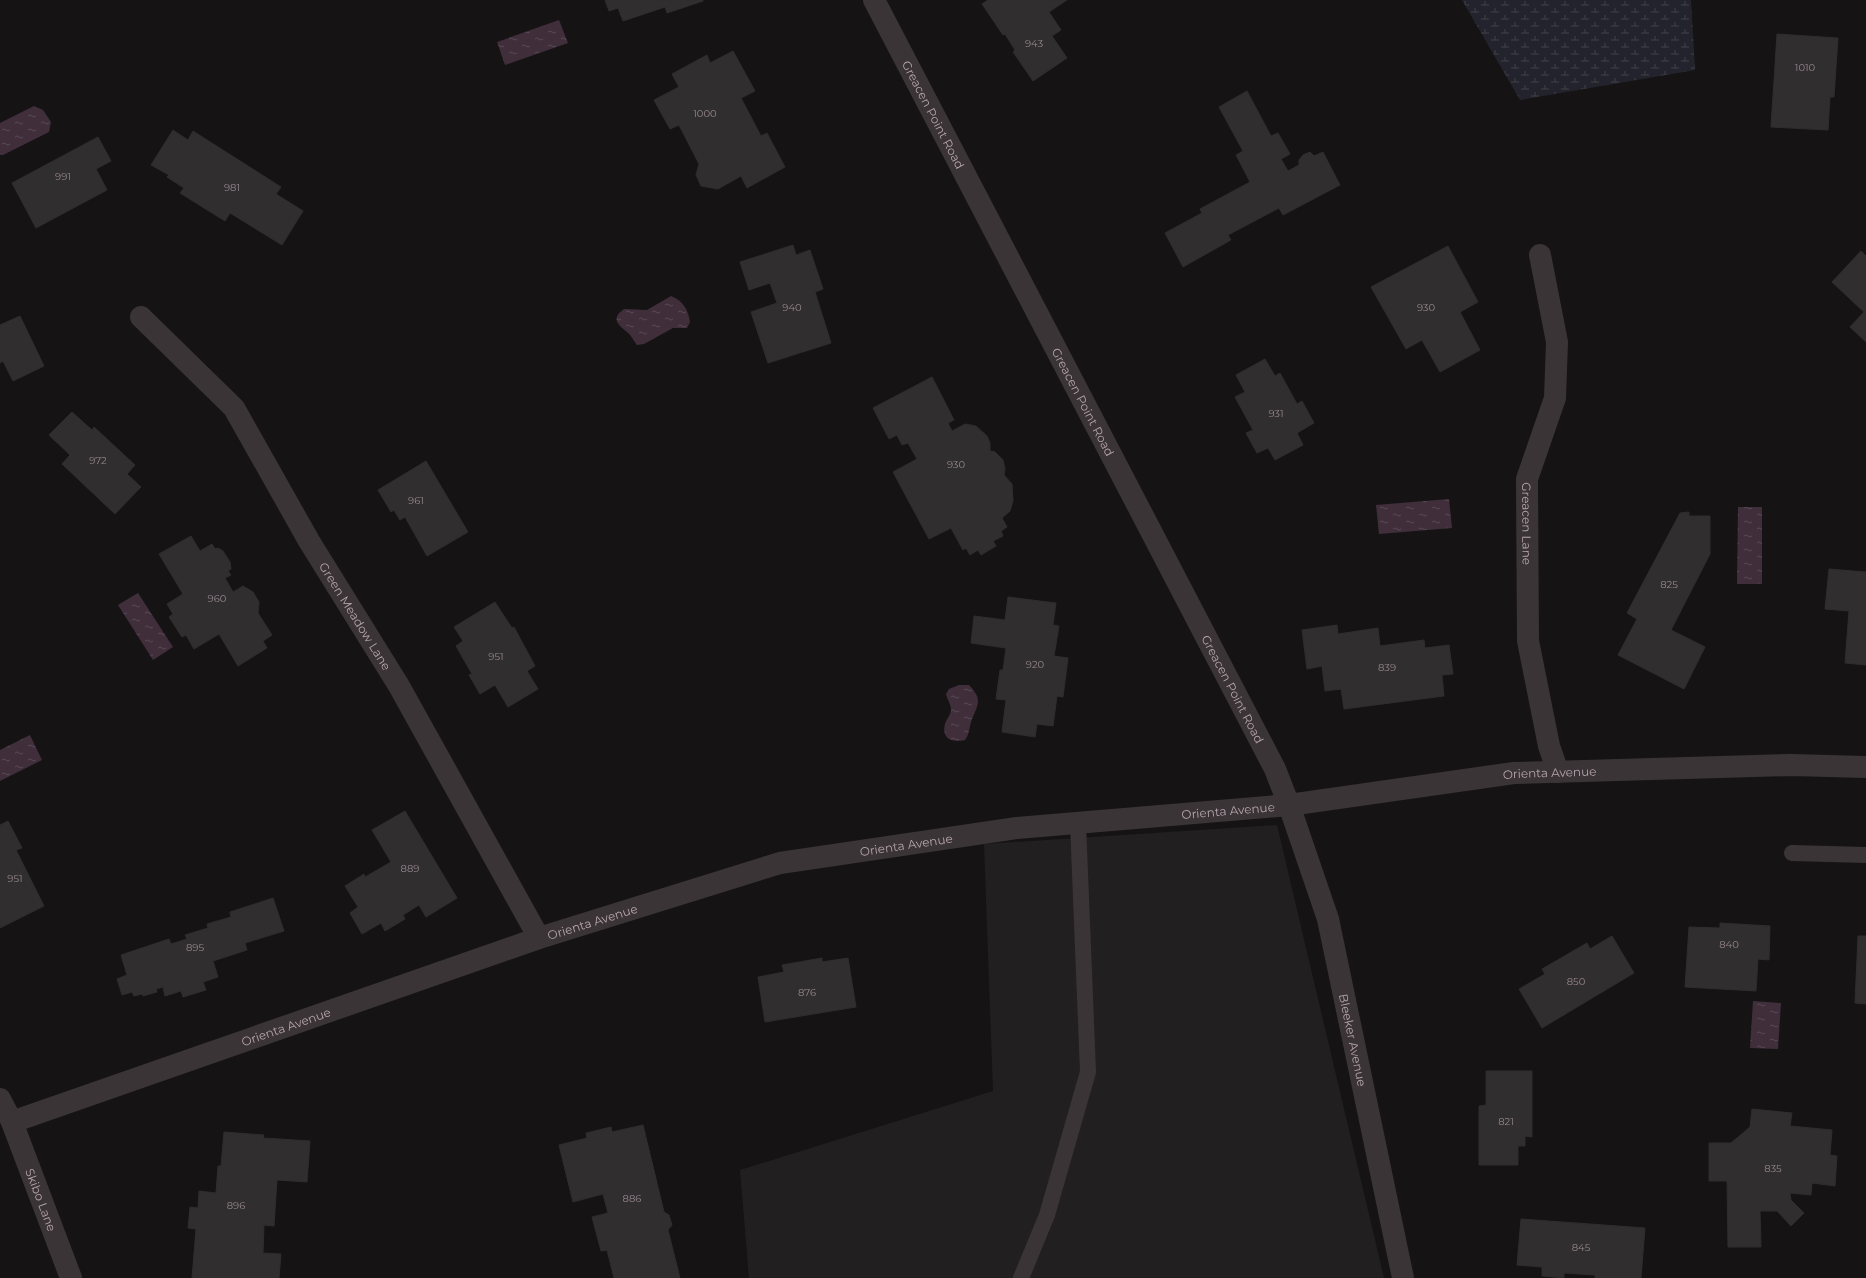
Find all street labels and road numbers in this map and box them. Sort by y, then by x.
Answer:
street label: Greacen Point Road [899,58,968,171]
street label: Greacen Point Road [1049,345,1118,458]
street label: Greacen Lane [1520,482,1535,565]
street label: Green Meadow Lane [316,559,395,673]
street label: Greacen Point Road [1199,632,1268,746]
street label: Orienta Avenue [1502,763,1597,782]
street label: Orienta Avenue [1181,799,1275,822]
street label: Orienta Avenue [859,830,953,859]
street label: Orienta Avenue [545,900,639,942]
street label: Bleeker Avenue [1336,992,1370,1088]
street label: Orienta Avenue [239,1004,332,1049]
street label: Skibo Lane [23,1166,60,1233]

